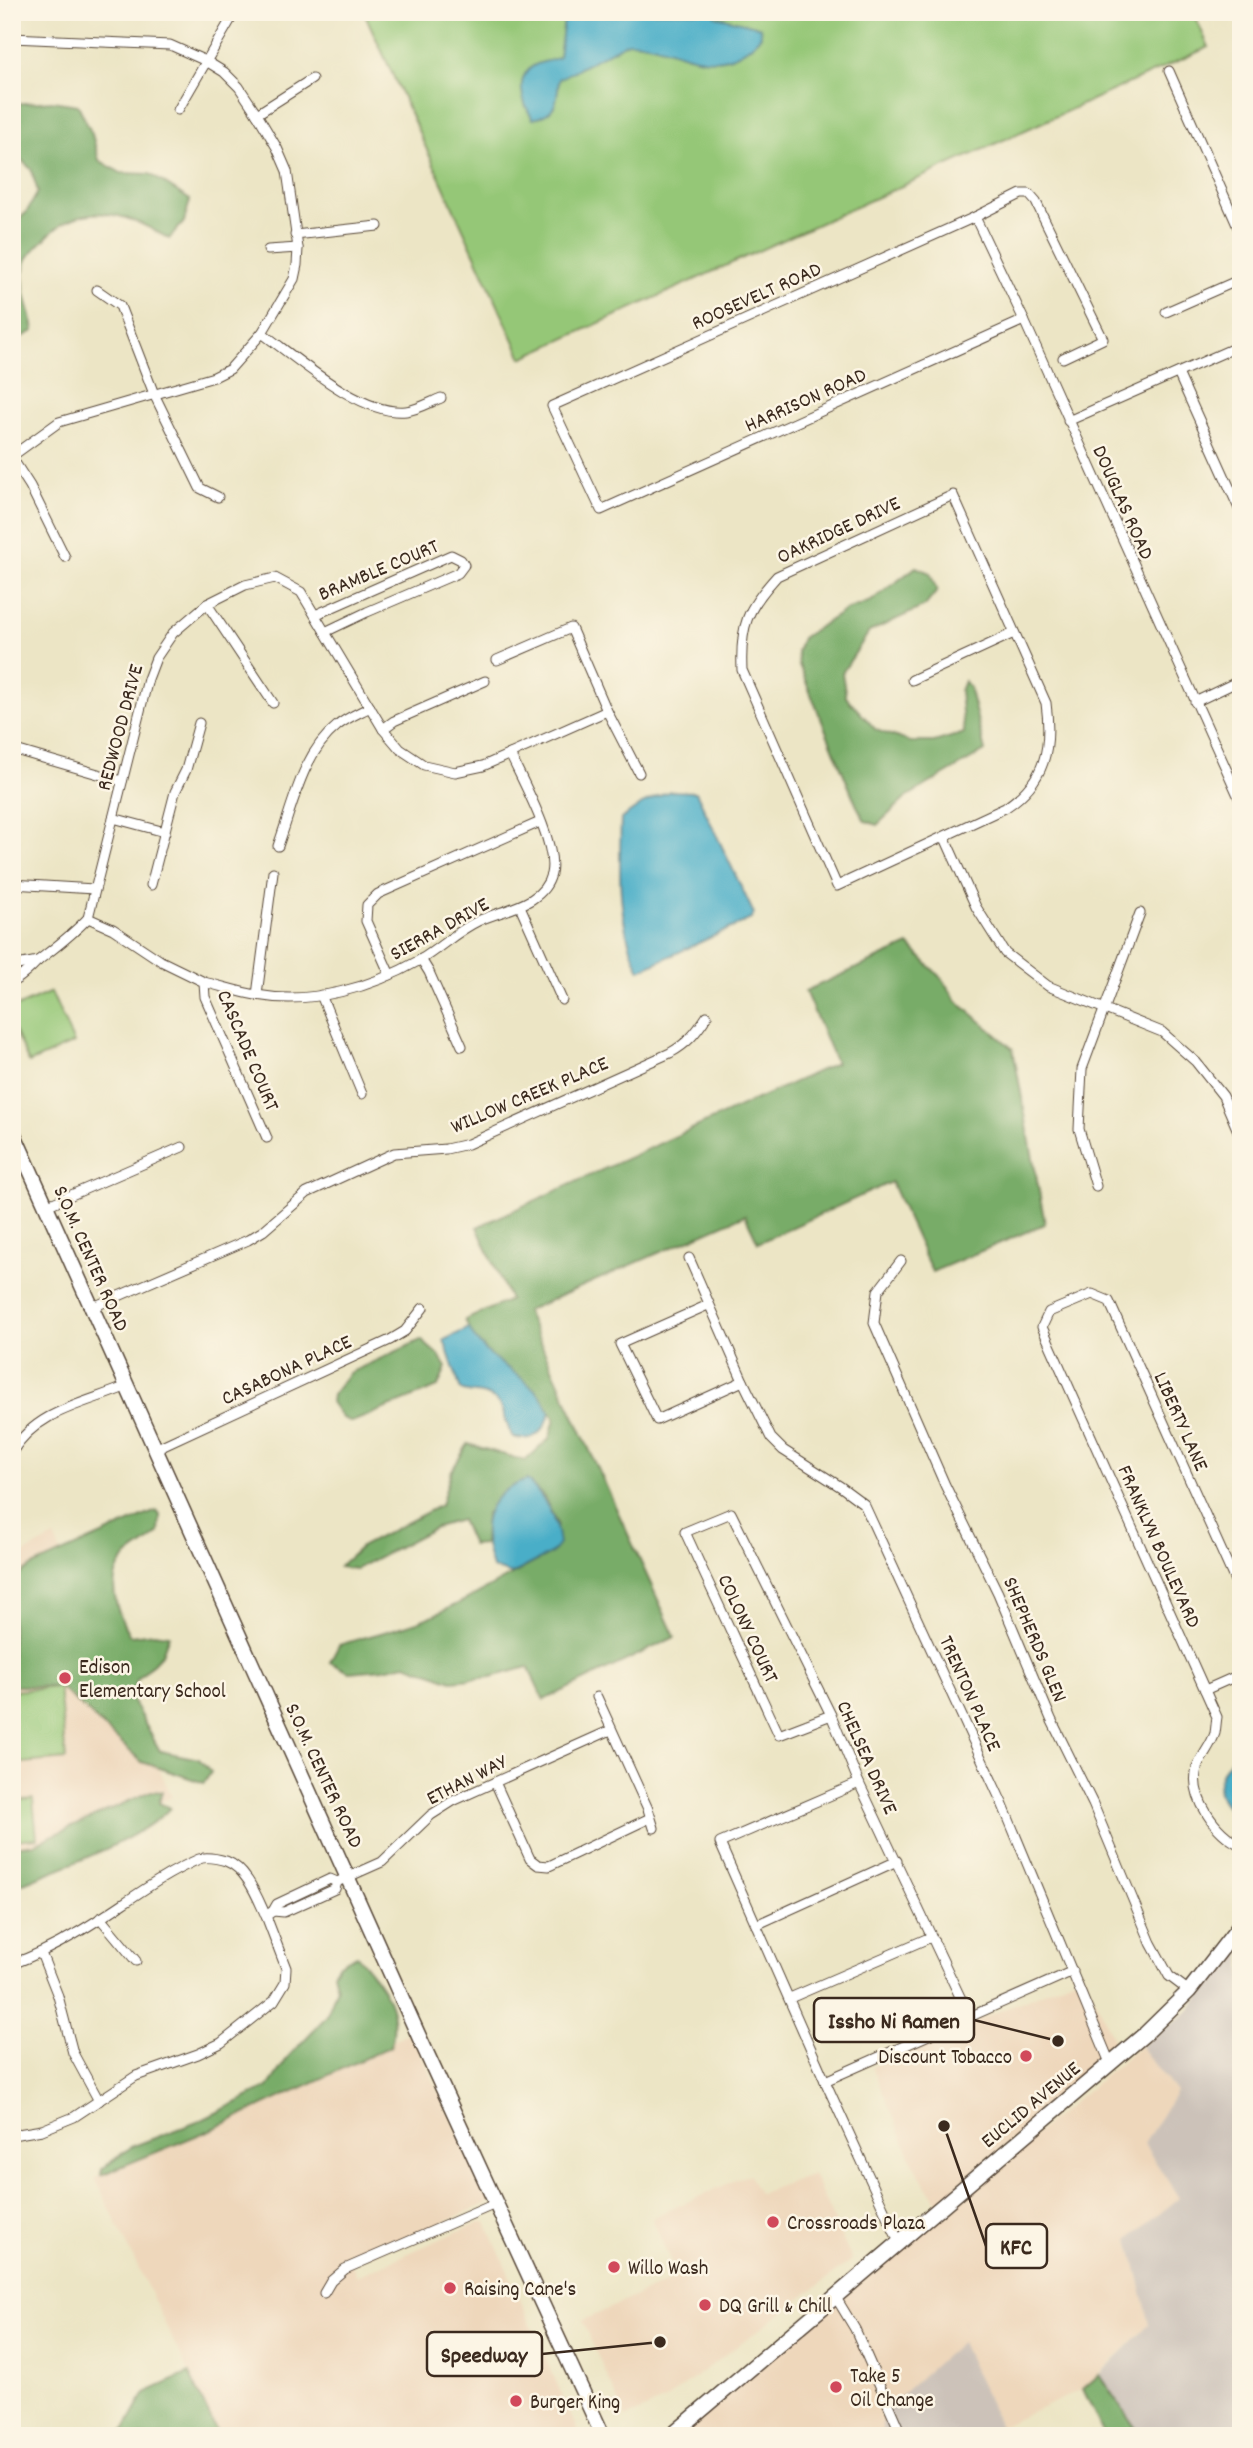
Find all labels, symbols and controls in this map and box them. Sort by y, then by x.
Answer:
street label: ROOSEVELT ROAD [688,256,827,340]
street label: HARRISON ROAD [741,361,872,442]
street label: DOUGLAS ROAD [1083,441,1160,565]
street label: OAKRIDGE DRIVE [773,490,906,573]
street label: BRAMBLE COURT [314,533,445,611]
street label: REDWOOD DRIVE [91,661,153,794]
street label: SIERRA DRIVE [385,891,496,970]
street label: CASCADE COURT [207,986,286,1117]
street label: WILLOW CREEK PLACE [447,1050,614,1143]
street label: S.O.M. CENTER ROAD [44,1182,135,1337]
street label: CASABONA PLACE [217,1328,358,1415]
street label: LIBERTY LANE [1144,1368,1215,1477]
street label: FRANKLYN BOULEVARD [1108,1461,1207,1634]
street label: COLONY COURT [708,1570,785,1689]
street label: SHEPHERDS GLEN [993,1573,1073,1708]
street label: TRENTON PLACE [929,1632,1007,1757]
place label: Edison Elementary School [79,1654,226,1708]
marker: Edison Elementary School [57,1670,73,1686]
street label: CHELSEA DRIVE [827,1697,904,1820]
street label: S.O.M. CENTER ROAD [276,1699,369,1854]
street label: ETHAN WAY [422,1748,514,1815]
callout: Issho Ni Ramen [814,1998,974,2042]
text: Issho Ni Ramen [828,2007,960,2040]
place label: Discount Tobacco [878,2044,1012,2074]
marker: Discount Tobacco [1018,2048,1034,2064]
street label: EUCLID AVENUE [976,2055,1089,2157]
place label: Crossroads Plaza [787,2210,926,2240]
marker: Crossroads Plaza [765,2214,781,2230]
callout: KFC [986,2224,1047,2268]
text: KFC [1000,2233,1033,2266]
place label: Willo Wash [628,2255,708,2285]
marker: Willo Wash [606,2259,622,2275]
place label: Raising Cane's [464,2276,576,2306]
marker: Raising Cane's [442,2280,458,2296]
place label: DQ Grill & Chill [719,2293,832,2323]
marker: DQ Grill & Chill [697,2297,713,2313]
callout: Speedway [427,2332,542,2376]
text: Speedway [441,2341,529,2374]
place label: Take 5 Oil Change [850,2363,934,2417]
marker: Take 5 Oil Change [828,2379,844,2395]
place label: Burger King [530,2389,620,2419]
marker: Burger King [508,2393,524,2409]

